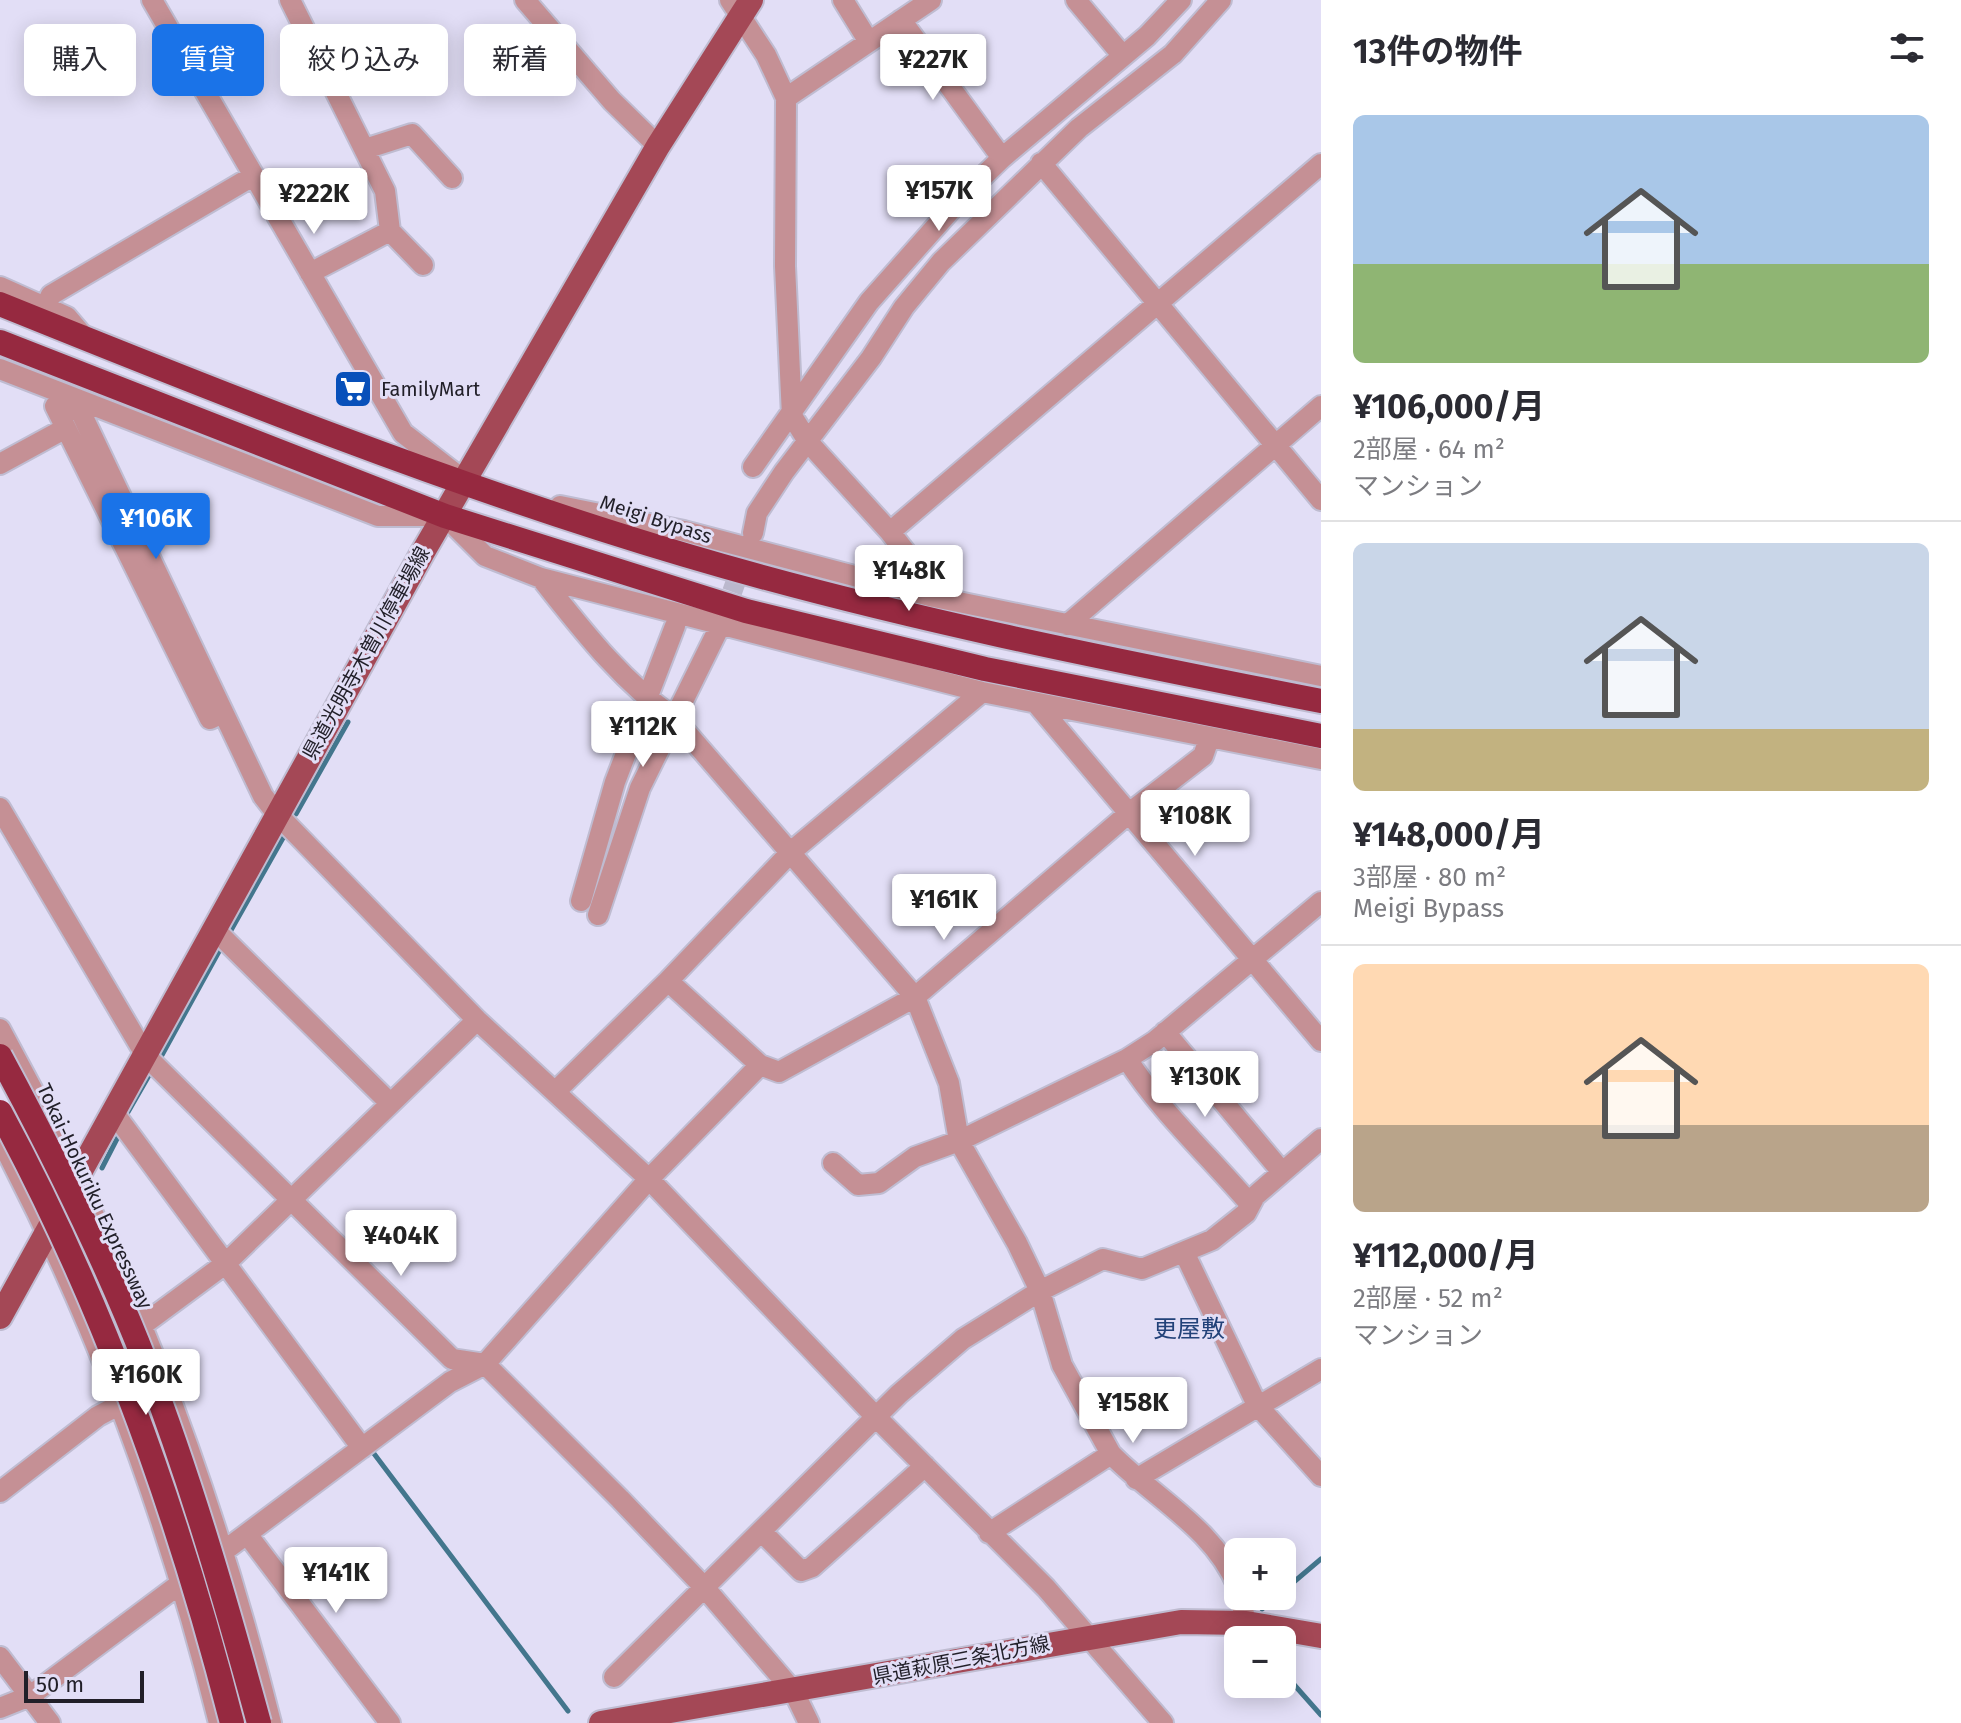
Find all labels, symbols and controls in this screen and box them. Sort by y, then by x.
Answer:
chip: 購入 [24,24,136,96]
chip: 賃貸 [152,24,264,96]
chip: 絞り込み [280,24,448,96]
chip: 新着 [464,24,576,96]
icon: filters [1885,26,1929,70]
text: 13件の物件 [1353,31,1522,72]
pin: ¥227K [877,34,989,102]
text: ¥227K [898,44,968,75]
pin: ¥157K [883,165,995,233]
icon: home [1569,167,1713,311]
pin: ¥222K [258,168,370,236]
text: ¥157K [905,175,973,206]
text: ¥222K [278,178,350,209]
supermarket icon: FamilyMart [332,368,374,410]
place label: FamilyMart [381,377,481,401]
text: ¥106,000/月 [1353,386,1545,427]
text: 2部屋 · 64 m² [1353,434,1505,465]
text: マンション [1353,471,1483,502]
street label: Meigi Bypass [597,490,715,548]
pin: ¥106K [100,493,212,561]
text: ¥106K [120,503,192,534]
street label: 県道光明寺木曽川停車場線 [297,542,435,764]
pin: ¥148K [853,545,965,613]
text: ¥148K [873,555,945,586]
icon: home [1569,595,1713,739]
pin: ¥112K [587,701,699,769]
text: ¥112K [609,711,677,742]
pin: ¥108K [1139,790,1251,858]
text: ¥108K [1159,800,1231,831]
text: ¥148,000/月 [1353,814,1545,855]
text: 3部屋 · 80 m² [1353,862,1506,893]
pin: ¥161K [888,874,1000,942]
text: ¥161K [910,884,978,915]
text: Meigi Bypass [1353,893,1504,924]
icon: home [1569,1016,1713,1160]
pin: ¥130K [1149,1051,1261,1119]
text: ¥130K [1169,1061,1241,1092]
street label: Tokai-Hokuriku Expressway [32,1079,158,1313]
pin: ¥404K [345,1210,457,1278]
text: ¥404K [363,1220,439,1251]
text: ¥112,000/月 [1353,1235,1539,1276]
text: 2部屋 · 52 m² [1353,1283,1503,1314]
district label: 更屋敷 [1153,1315,1225,1343]
text: マンション [1353,1320,1483,1351]
pin: ¥160K [90,1349,202,1417]
text: ¥160K [110,1359,182,1390]
pin: ¥158K [1077,1377,1189,1445]
text: ¥158K [1097,1387,1169,1418]
map controls [1224,1538,1296,1698]
button: + [1224,1538,1296,1610]
pin: ¥141K [280,1547,392,1615]
text: ¥141K [302,1557,370,1588]
button: − [1224,1626,1296,1698]
street label: 県道萩原三条北方線 [870,1631,1052,1689]
scale bar [24,1667,144,1703]
text: 50 m [36,1671,84,1698]

